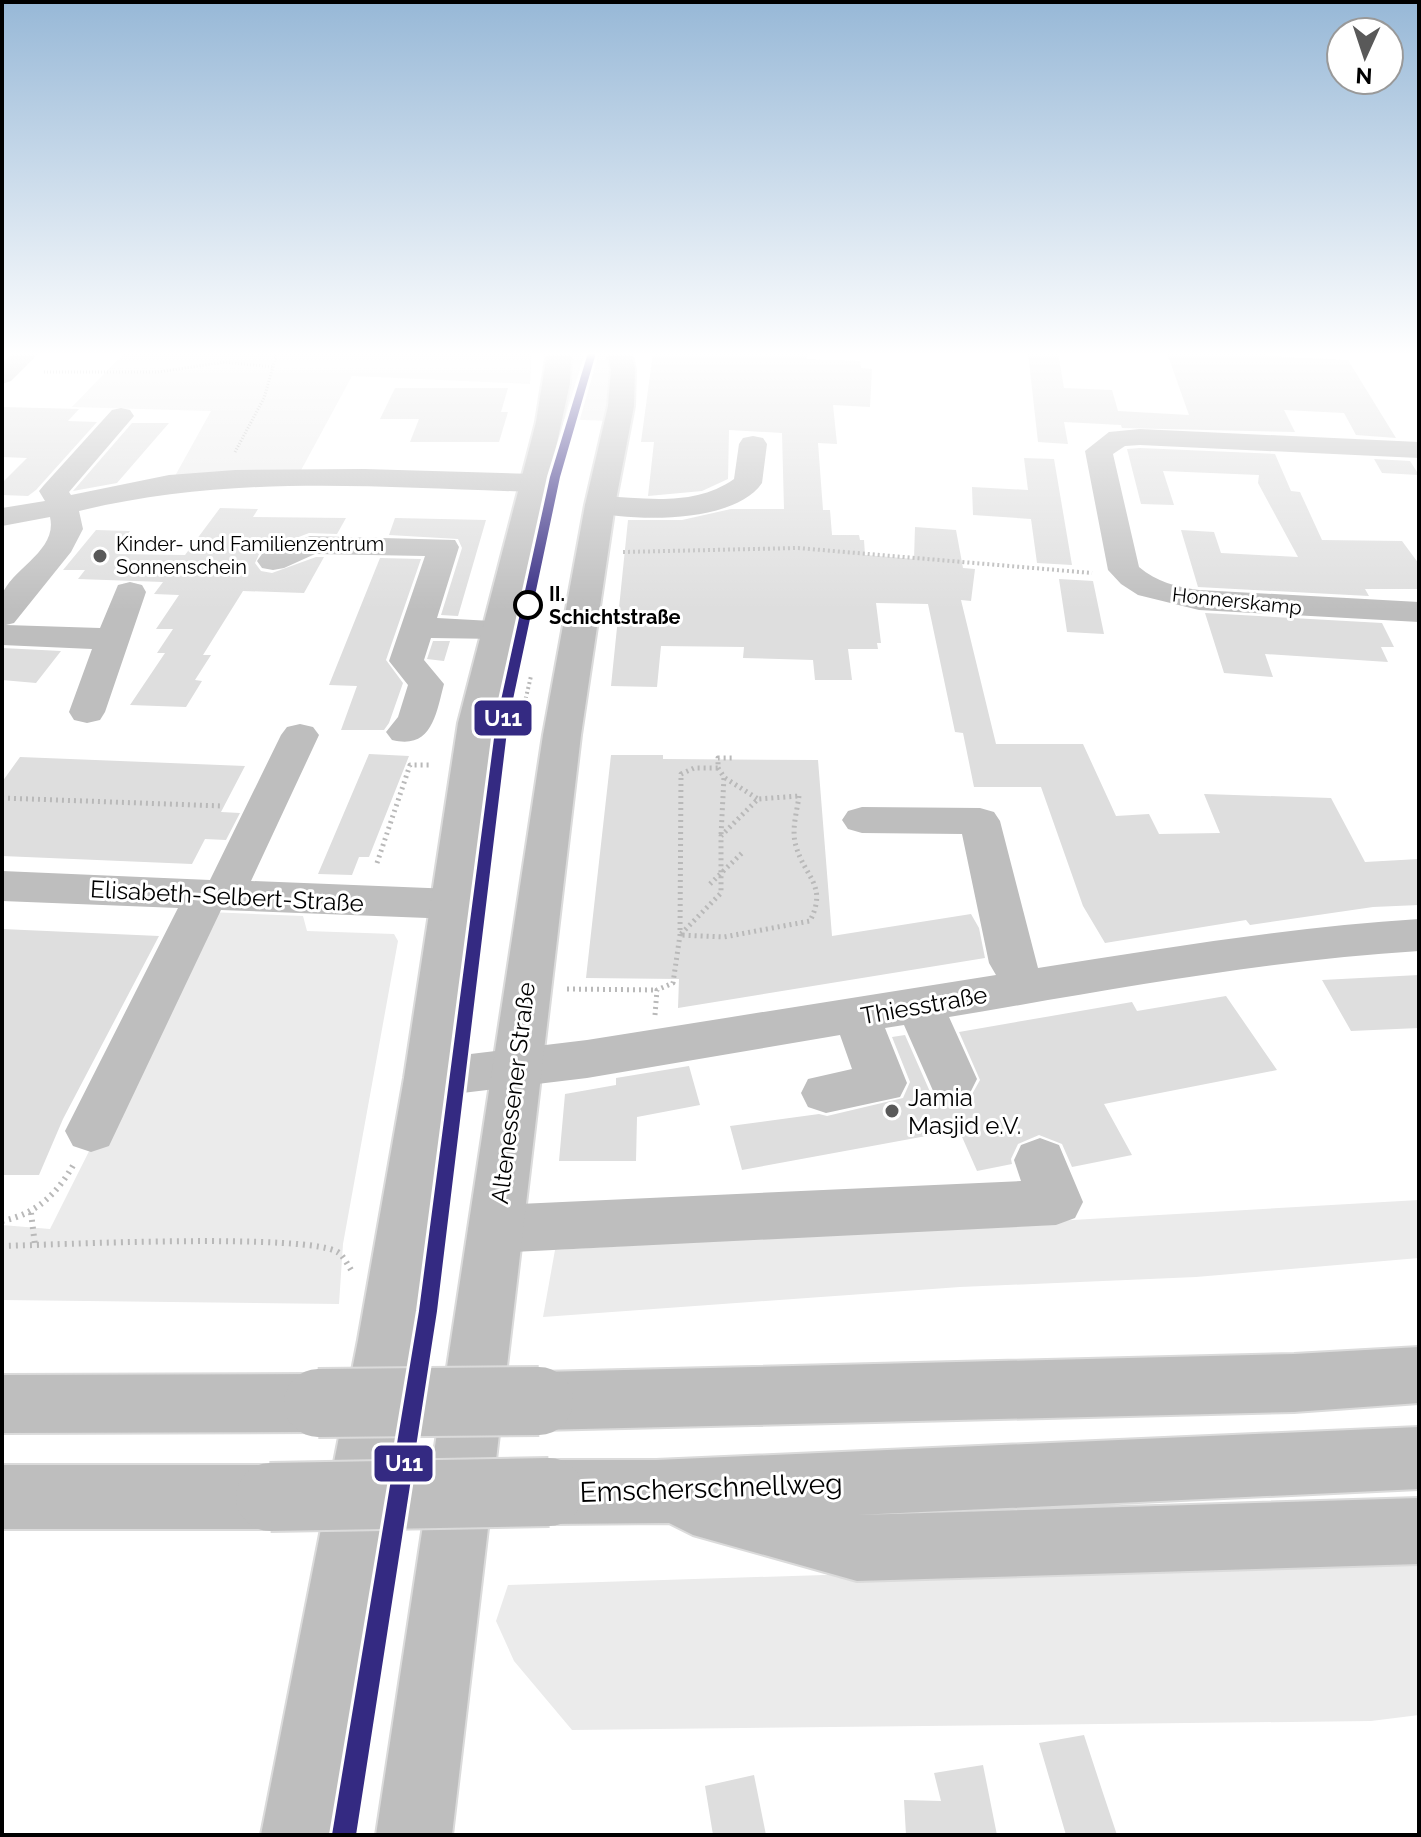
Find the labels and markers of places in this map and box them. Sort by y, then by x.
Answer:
place label: Kinder- und Familienzentrum Sonnenschein [116,532,384,579]
marker: Kinder- und Familienzentrum Sonnenschein [91,547,109,565]
place label: II. Schichtstraße [549,582,681,629]
marker: II. Schichtstraße [514,591,542,619]
place label: Jamia Masjid e.V. [908,1083,1021,1140]
marker: Jamia Masjid e.V. [883,1102,901,1120]

